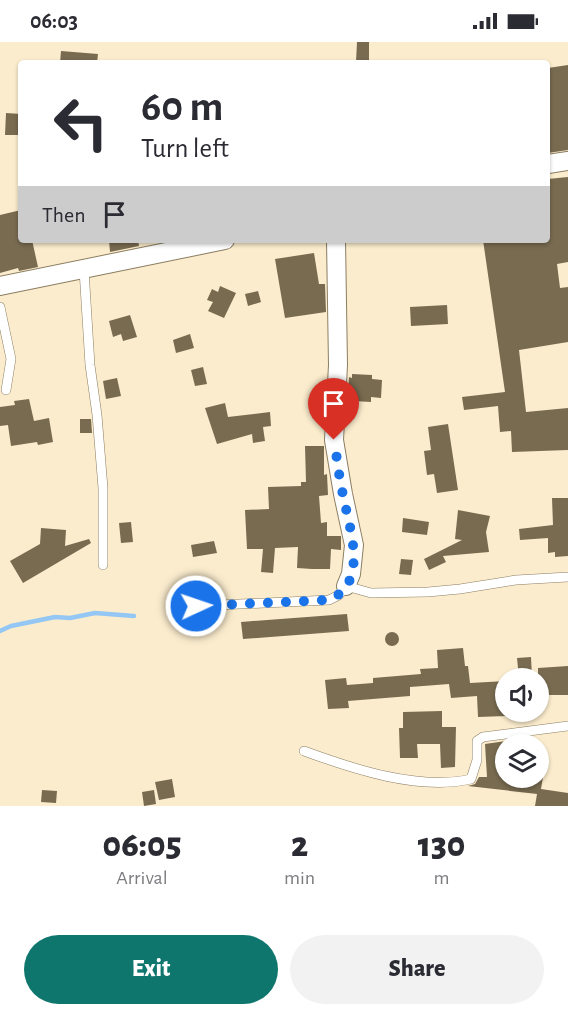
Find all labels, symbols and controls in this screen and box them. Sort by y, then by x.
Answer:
text: 06:03 [30,10,78,32]
icon: left [42,84,120,162]
text: 60 m [141,86,223,128]
text: Turn left [141,135,229,162]
icon: arrive [98,198,131,231]
text: Then [42,204,86,226]
pin [308,378,359,440]
icon: arrive [317,387,350,420]
position arrow [164,574,228,638]
map controls [495,668,549,788]
button: sound [495,668,549,722]
button: layers [495,734,549,788]
text: 06:05 [103,827,181,863]
text: 2 [291,827,308,863]
text: 130 [418,827,465,863]
text: Arrival [116,868,168,888]
text: min [284,868,315,888]
text: m [434,868,450,888]
button: Exit [24,935,278,1004]
button: Share [290,935,544,1004]

